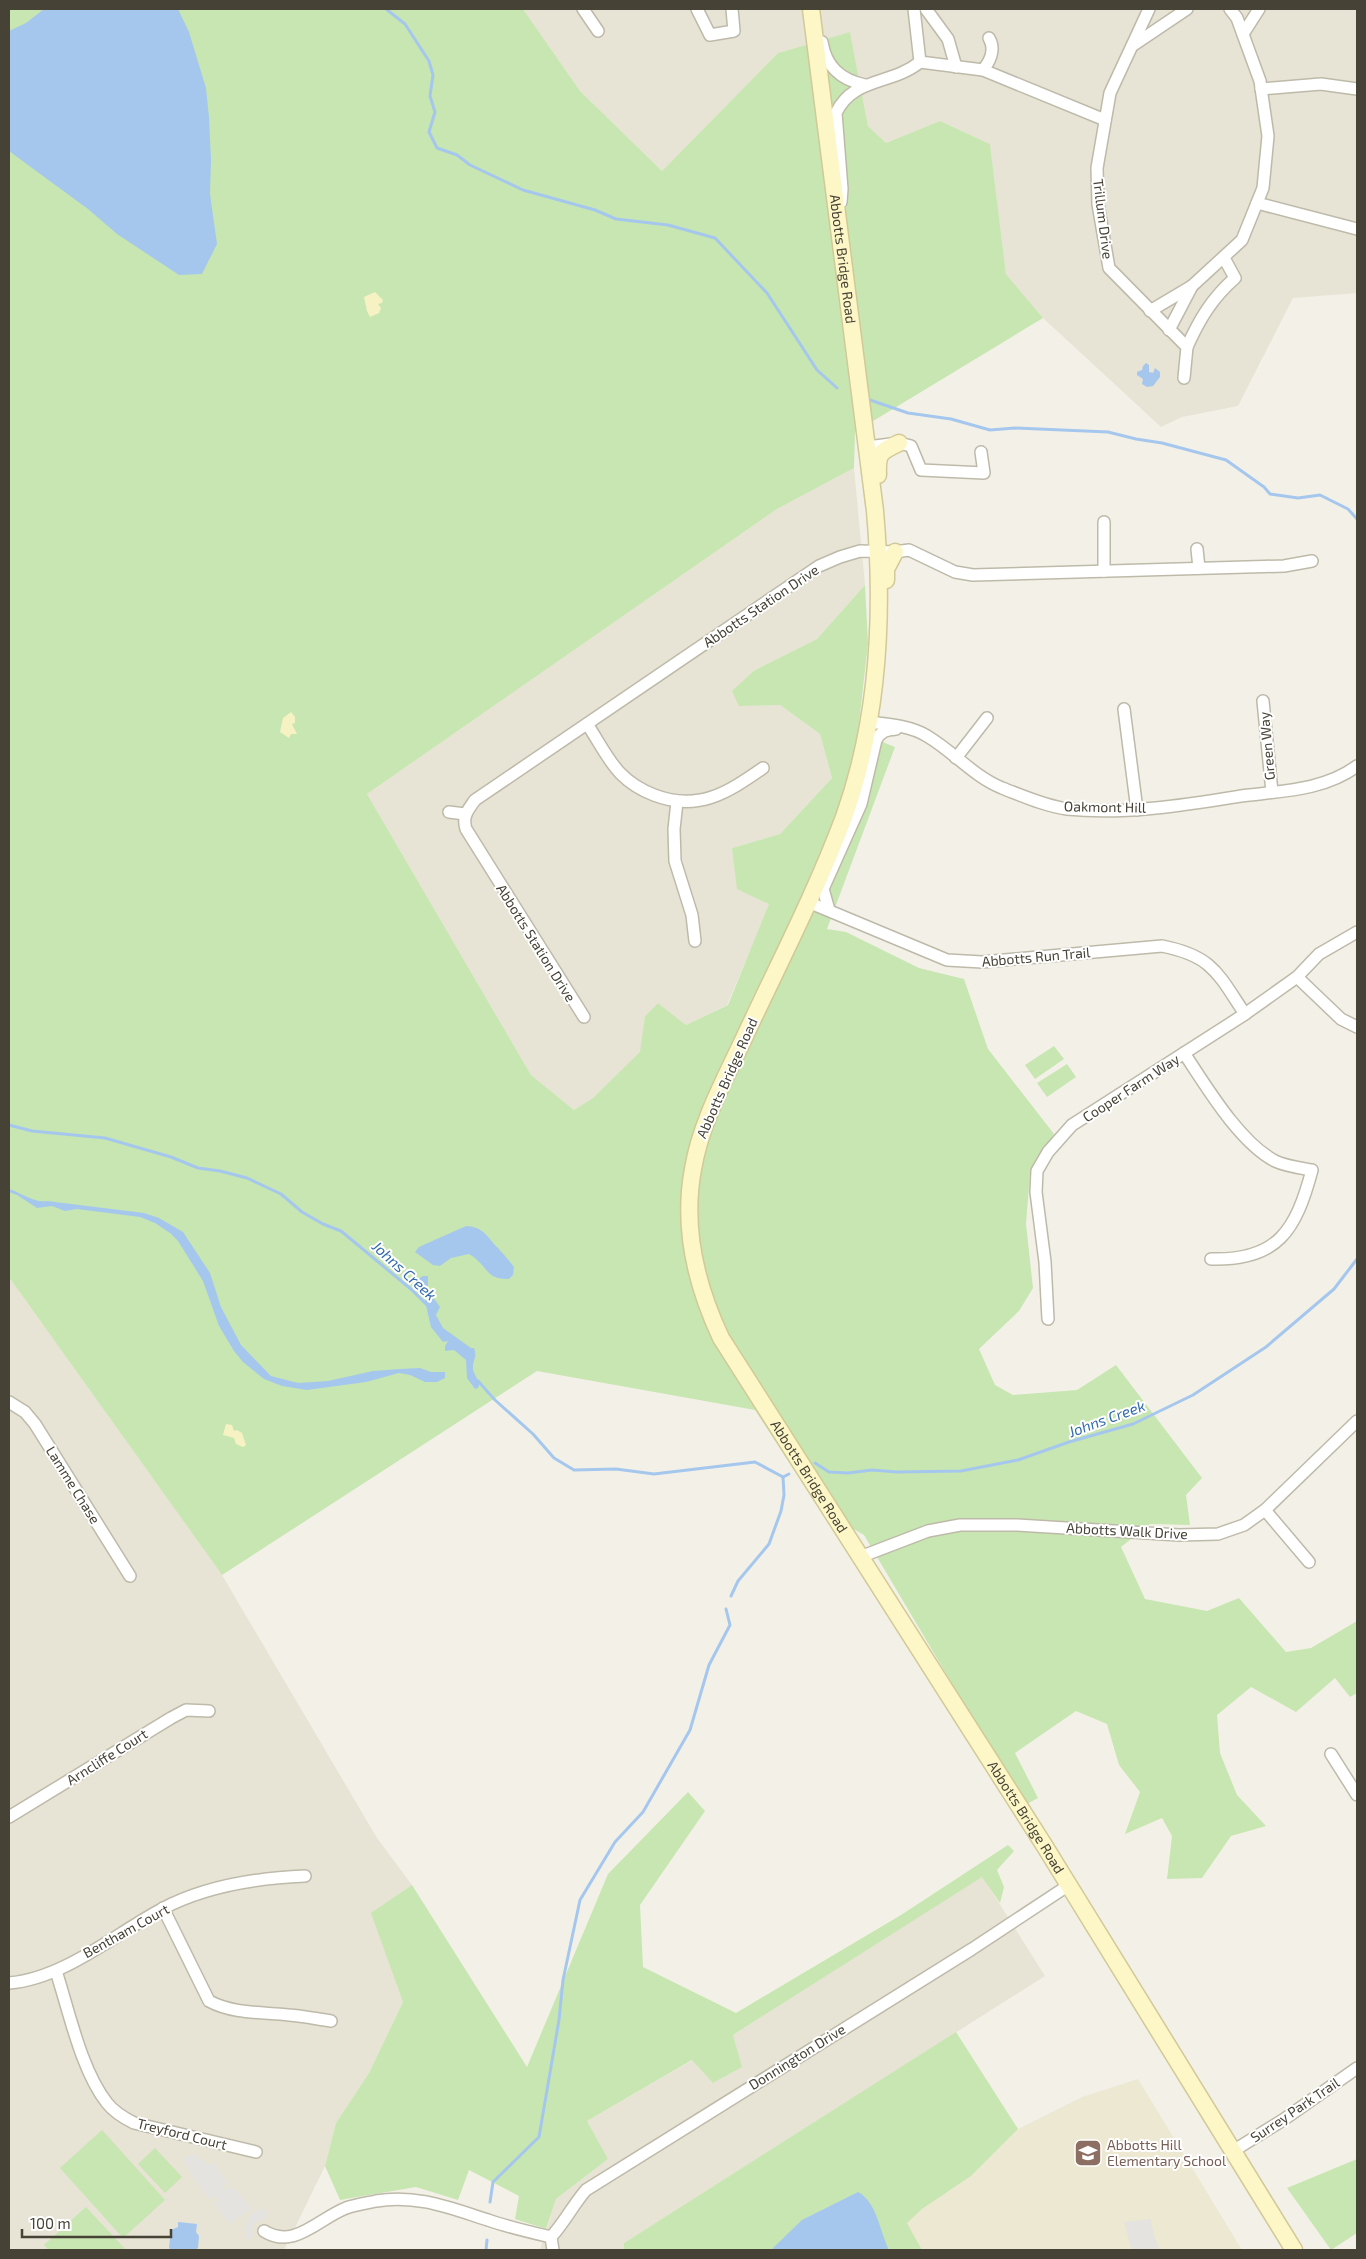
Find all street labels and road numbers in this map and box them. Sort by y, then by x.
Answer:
street label: Trillum Drive [1090,178,1117,260]
street label: Abbotts Bridge Road [827,193,860,325]
street label: Abbotts Station Drive [700,561,822,651]
street label: Green Way [1255,711,1278,781]
street label: Oakmont Hill [1064,797,1147,816]
street label: Abbotts Station Drive [493,881,580,1005]
street label: Abbotts Run Trail [981,943,1092,970]
street label: Abbotts Bridge Road [692,1015,761,1141]
street label: Cooper Farm Way [1079,1050,1183,1125]
street label: Abbotts Bridge Road [768,1417,852,1536]
street label: Lamme Chase [43,1443,104,1527]
street label: Abbotts Walk Drive [1066,1519,1188,1542]
street label: Arncliffe Court [63,1725,150,1788]
street label: Abbotts Bridge Road [985,1757,1068,1876]
street label: Bentham Court [80,1900,172,1961]
street label: Donnington Drive [745,2020,848,2093]
street label: Surrey Park Trail [1247,2073,1343,2146]
street label: Treyford Court [136,2114,229,2153]

